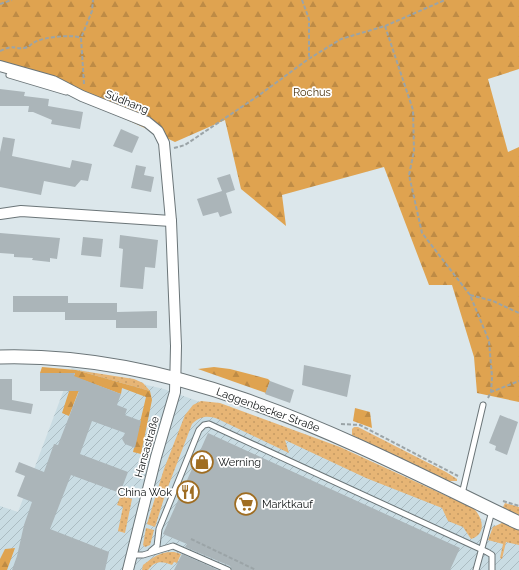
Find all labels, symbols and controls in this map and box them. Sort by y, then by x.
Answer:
park label: Rochus [293,86,331,99]
street label: Südhang [103,87,151,117]
street label: Laggenbecker Straße [214,385,322,435]
street label: Hansastraße [132,414,162,479]
shop icon: Werning [189,449,215,475]
place label: Werning [218,456,261,469]
restaurant icon: China Wok [175,479,201,505]
place label: China Wok [118,486,172,499]
supermarket icon: Marktkauf [233,491,259,517]
place label: Marktkauf [262,498,313,511]

